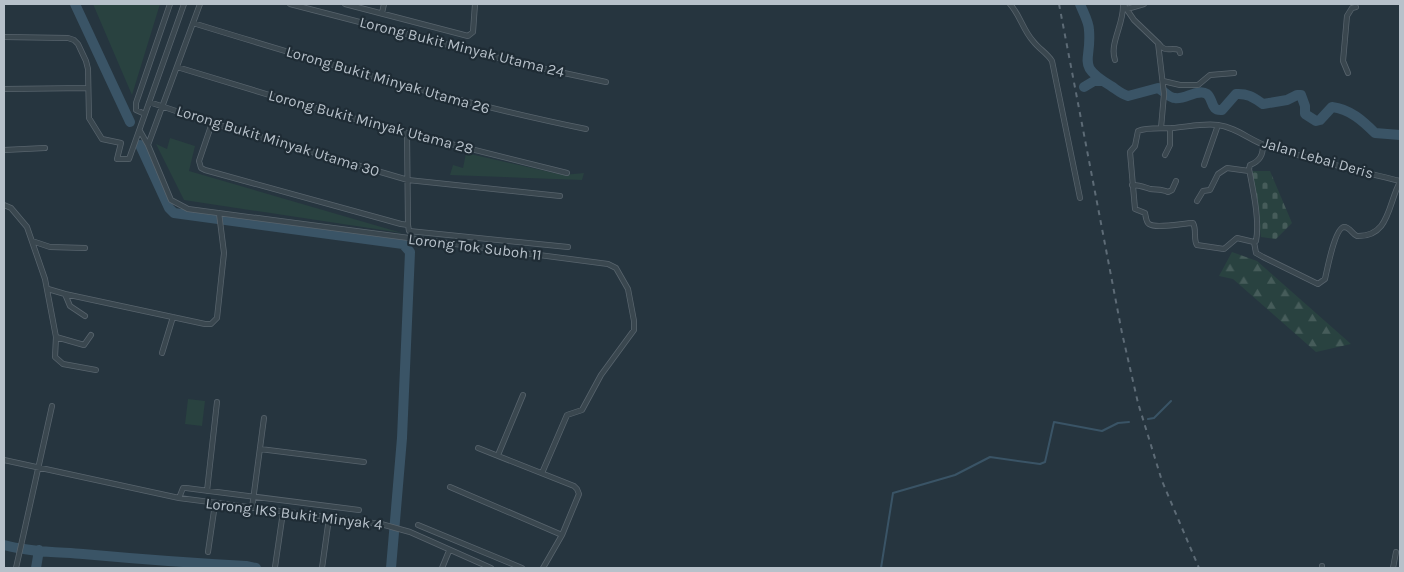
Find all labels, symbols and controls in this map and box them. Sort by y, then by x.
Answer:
street label: Lorong Bukit Minyak Utama 24 [358,13,567,81]
street label: Lorong Bukit Minyak Utama 26 [284,42,492,118]
street label: Lorong Bukit Minyak Utama 28 [267,86,475,158]
street label: Lorong Bukit Minyak Utama 30 [174,102,382,181]
street label: Jalan Lebai Deris [1260,134,1376,182]
street label: Lorong Tok Suboh 11 [407,230,543,264]
street label: Lorong IKS Bukit Minyak 4 [204,494,384,534]

